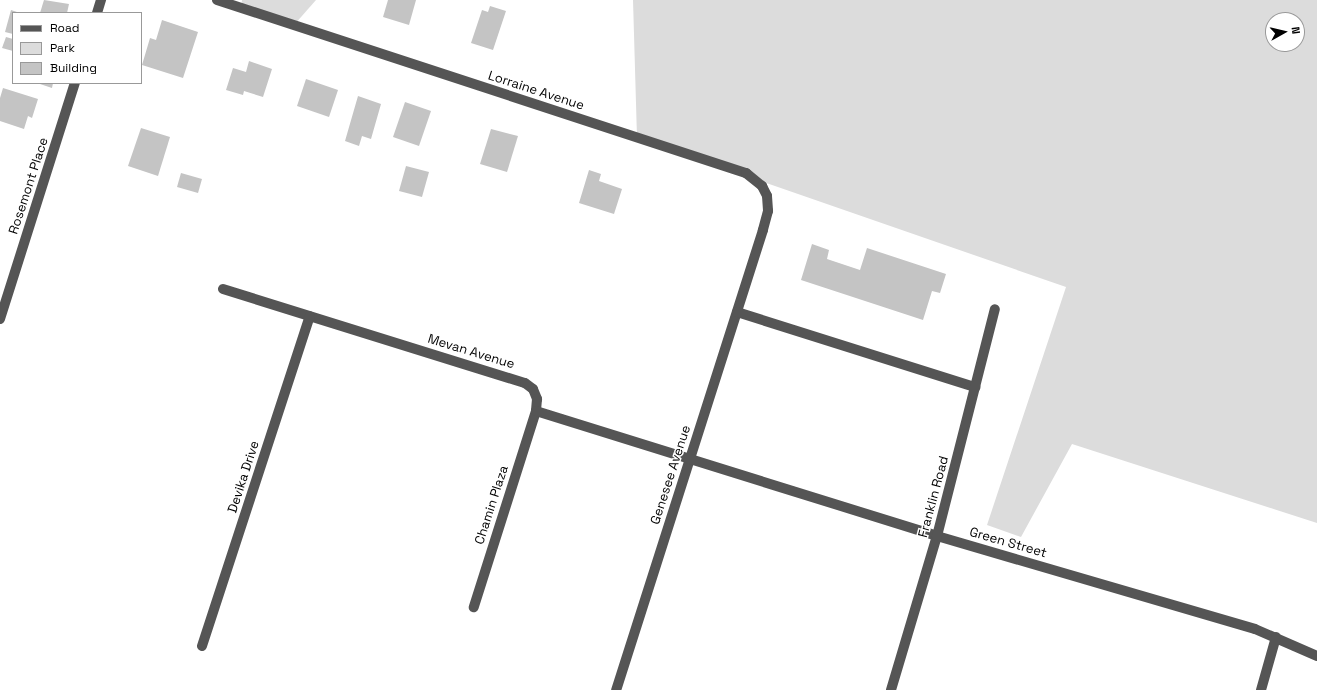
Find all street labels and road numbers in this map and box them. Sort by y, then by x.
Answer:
street label: Lorraine Avenue [486,68,586,114]
street label: Rosemont Place [6,136,52,236]
street label: Mevan Avenue [426,331,516,373]
street label: Genesee Avenue [648,423,694,527]
street label: Devika Drive [225,439,263,515]
street label: Franklin Road [916,455,952,539]
street label: Chamin Plaza [472,464,512,546]
street label: Green Street [968,525,1048,561]

